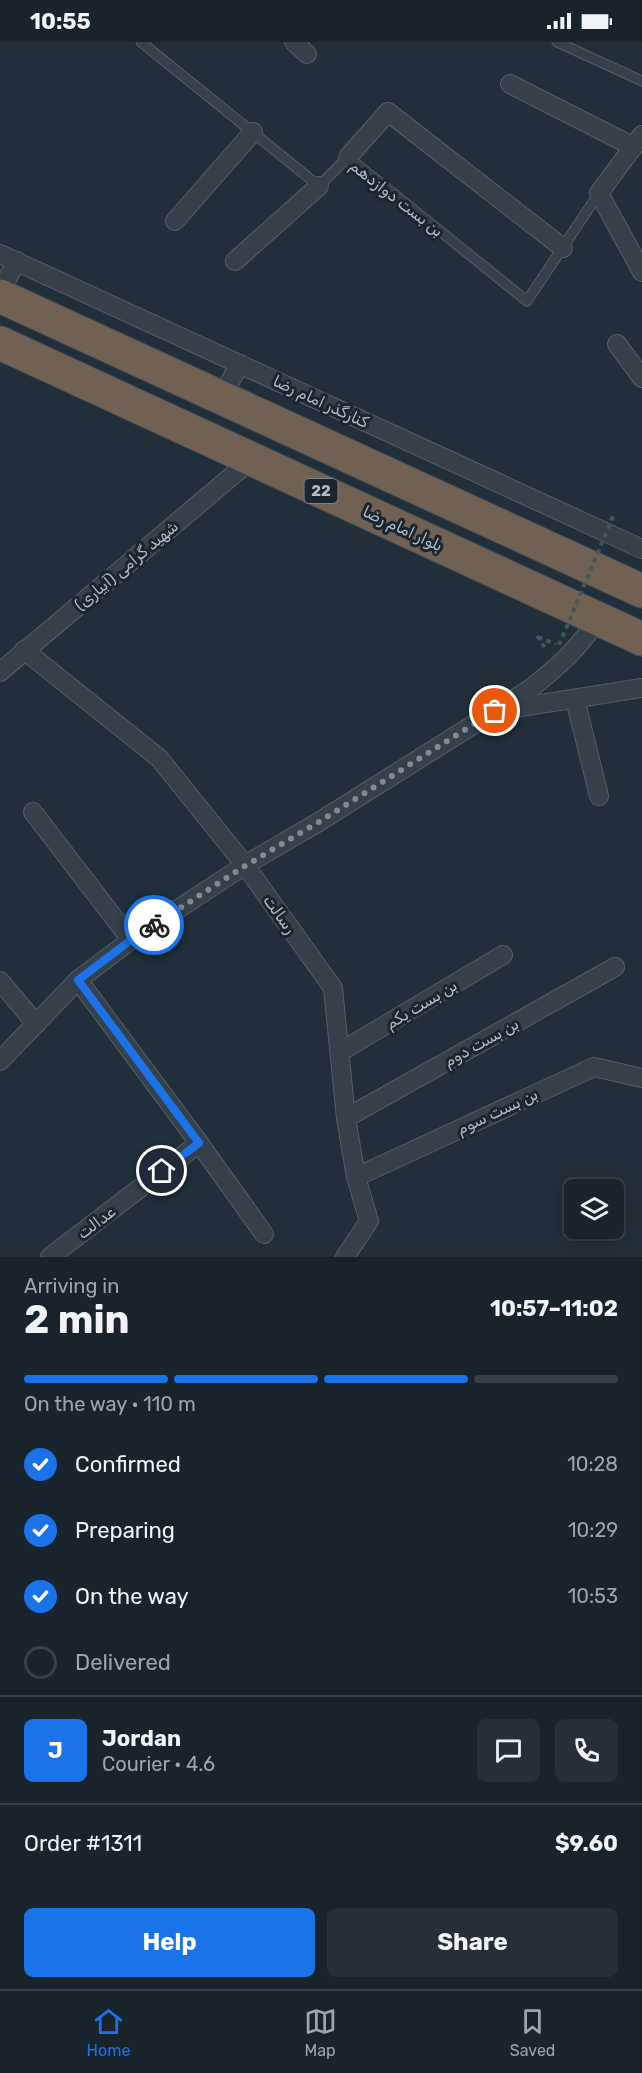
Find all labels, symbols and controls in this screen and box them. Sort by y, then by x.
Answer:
text: 10:55 [30,8,91,35]
street label: بن بست دوازدهم [346,156,447,242]
street label: کنارگذر امام رضا [270,371,372,433]
road number: 22 [304,479,338,503]
street label: بلوار امام رضا [359,502,446,556]
street label: شهید گرامی (آبیاری) [71,517,183,615]
pin [469,685,520,736]
icon: bag [478,694,511,727]
street label: رسالت [258,891,300,938]
courier [124,895,184,955]
icon: bike [138,909,171,942]
street label: بن بست یکم [382,976,461,1034]
street label: بن بست دوم [441,1014,522,1072]
street label: بن بست سوم [454,1084,541,1139]
pin [136,1145,187,1196]
icon: home [145,1154,178,1187]
map controls [564,1179,624,1239]
button: layers [564,1179,624,1239]
street label: عدالت [73,1202,119,1243]
text: Arriving in [24,1274,119,1298]
text: 10:57–11:02 [490,1295,618,1322]
text: 2 min [24,1297,130,1343]
text: On the way · 110 m [24,1392,196,1416]
icon: check [24,1448,57,1481]
text: Confirmed [75,1451,181,1478]
text: 10:28 [567,1452,618,1476]
icon: check [24,1514,57,1547]
text: Preparing [75,1517,175,1544]
text: 10:29 [568,1518,618,1542]
icon: check [24,1580,57,1613]
text: On the way [75,1583,189,1610]
text: 10:53 [568,1584,618,1608]
text: Delivered [75,1649,171,1676]
button: chat [477,1719,540,1782]
button: phone [555,1719,618,1782]
text: Jordan [102,1725,181,1752]
text: J [48,1737,63,1764]
text: Courier · 4.6 [102,1752,215,1776]
text: Order #1311 [24,1830,142,1857]
text: $9.60 [555,1830,618,1857]
button: Help [24,1908,315,1977]
button: Share [327,1908,618,1977]
tab: Home [87,2005,130,2060]
tab: Map [304,2005,337,2060]
tab: Saved [510,2005,555,2060]

